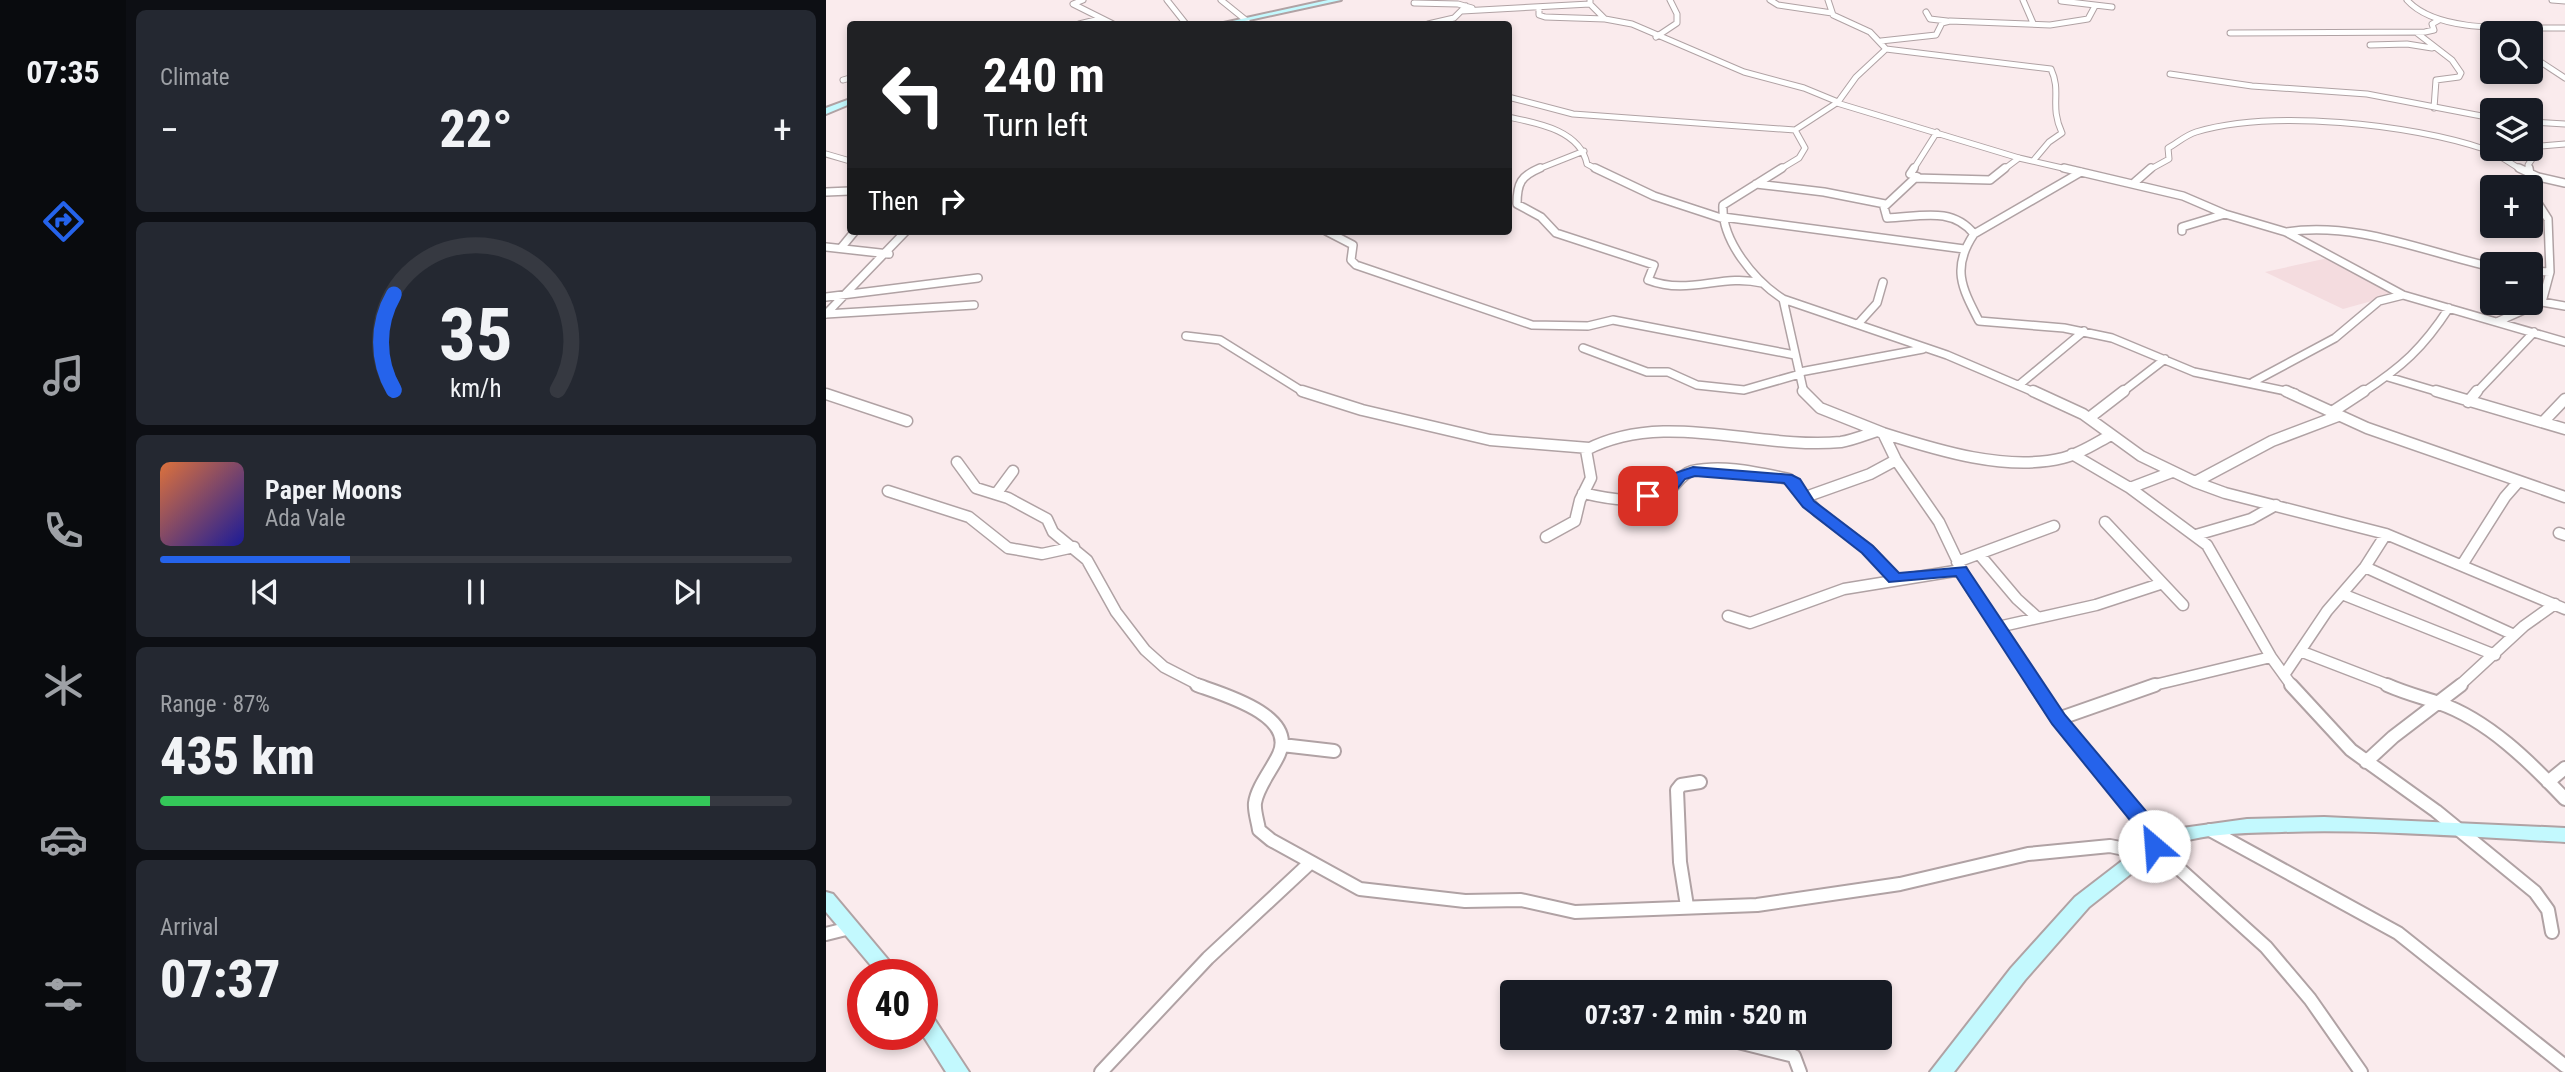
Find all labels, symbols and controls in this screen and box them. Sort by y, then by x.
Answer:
map controls [2480,21,2543,315]
button: search [2480,21,2543,84]
text: 240 m [983,47,1105,104]
icon: left [868,49,959,140]
text: 07:35 [26,53,100,91]
text: Climate [160,64,230,91]
button: layers [2480,98,2543,161]
text: 22° [439,99,513,160]
text: Turn left [983,106,1088,144]
text: − [160,108,179,152]
text: + [773,108,792,152]
button: + [2480,175,2543,238]
icon: right [933,182,971,220]
text: Then [868,186,919,216]
icon: directions [39,197,88,246]
button: − [2480,252,2543,315]
text: 35 [439,292,513,378]
icon: music [39,351,88,400]
text: km/h [450,373,502,402]
pin [1618,466,1678,526]
text: Paper Moons [265,475,402,505]
icon: arrive [1629,477,1667,515]
text: Ada Vale [265,505,345,532]
icon: phone [39,506,88,555]
icon: previous [246,573,284,611]
icon: pause [457,573,495,611]
icon: next [668,573,706,611]
icon: climate [39,661,88,710]
text: Range · 87% [160,691,270,718]
text: 435 km [160,726,315,787]
position arrow [2117,809,2191,883]
icon: car [39,815,88,864]
text: Arrival [160,914,219,941]
text: 07:37 [160,949,280,1010]
speed limit sign: 40 [847,959,938,1050]
icon: filters [39,970,88,1019]
text: 07:37 · 2 min · 520 m [1585,1000,1807,1030]

